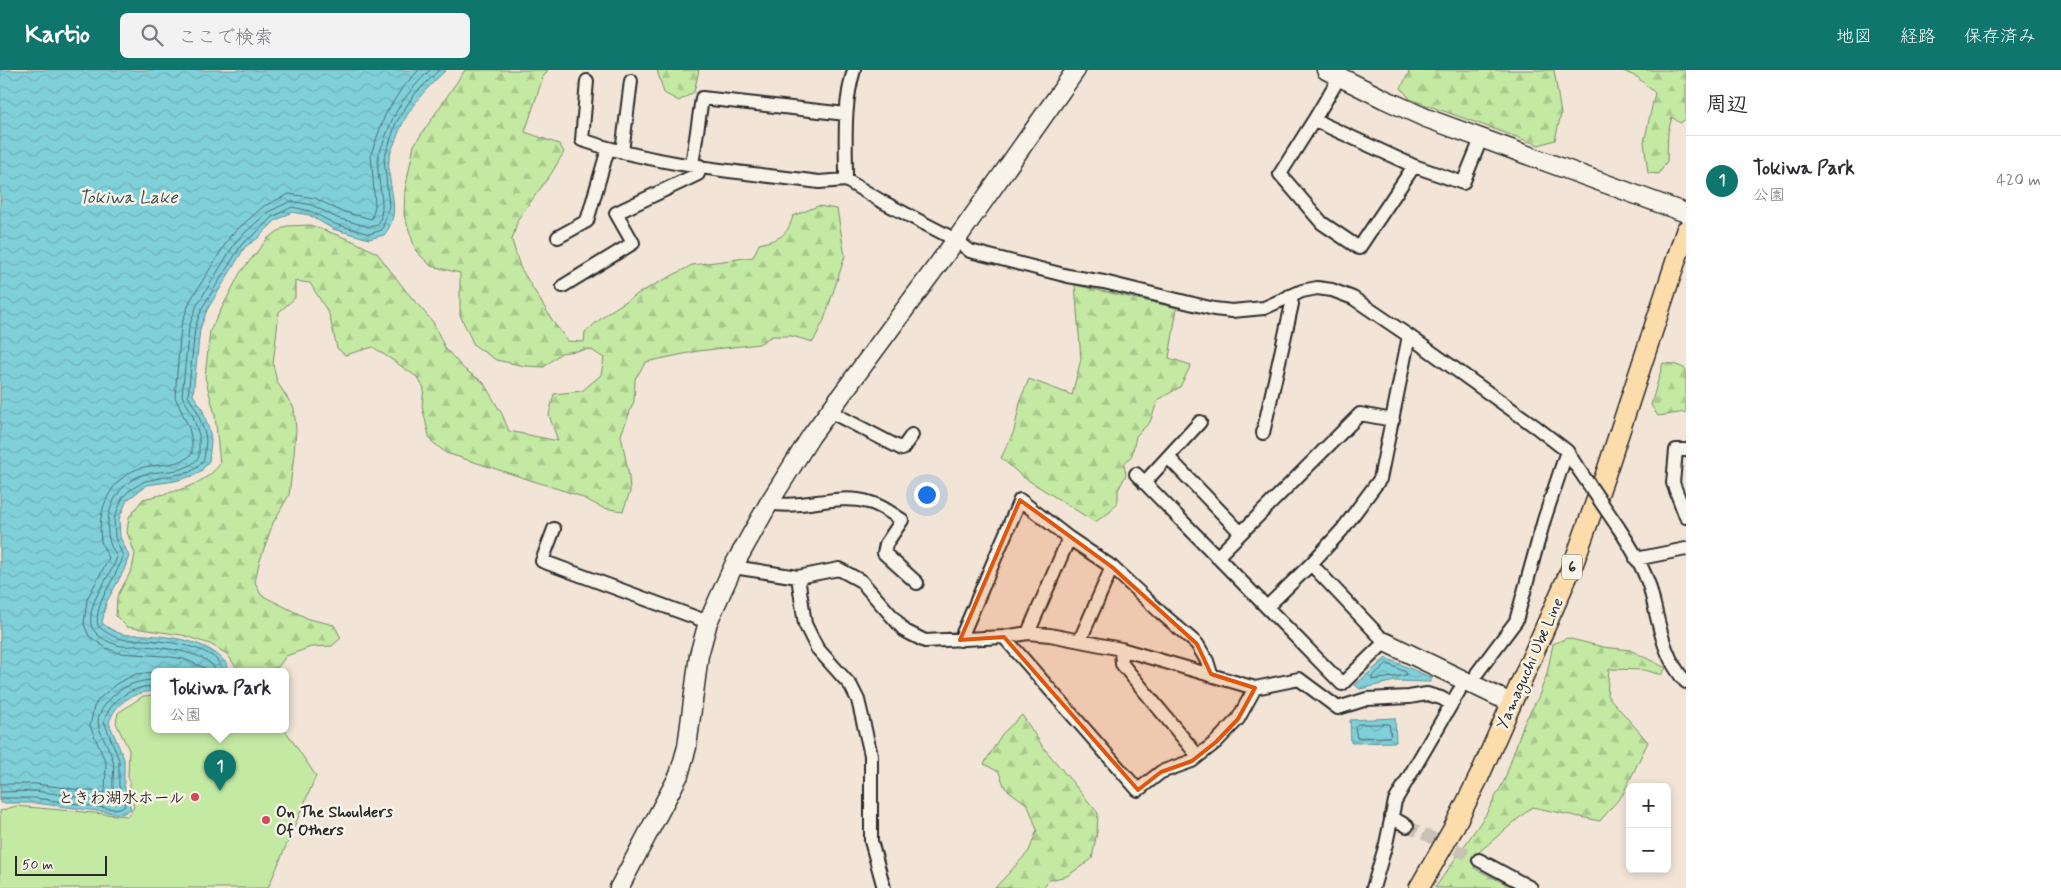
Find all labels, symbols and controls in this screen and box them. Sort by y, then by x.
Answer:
search box [120,13,470,58]
text: Kartio [25,20,90,51]
icon: search [138,21,166,49]
text: ここで検索 [178,25,273,50]
text: 地図 [1836,25,1872,49]
text: 経路 [1900,25,1936,49]
text: 保存済み [1964,25,2036,49]
text: 周辺 [1706,91,1748,119]
text: Tokiwa Park [1753,156,1855,181]
text: 1 [1718,170,1726,191]
text: 420 m [1997,170,2041,191]
text: 公園 [1753,185,1785,206]
water label: Tokiwa Lake [78,186,178,210]
your location [914,482,940,508]
road number: 6 [1562,554,1582,580]
street label: Yamaguchi Ube Line [1492,594,1570,733]
popup [151,668,289,733]
text: Tokiwa Park [169,676,271,701]
text: 公園 [169,705,201,726]
pin: 1 [204,750,236,791]
map controls [1626,783,1671,873]
button: + [1626,783,1671,828]
place label: ときわ湖水ホール [58,788,185,809]
marker: ときわ湖水ホール [189,791,201,803]
place label: On The Shoulders Of Others [276,802,394,841]
marker: On The Shoulders Of Others [260,814,272,826]
button: − [1626,828,1671,873]
scale bar [15,853,108,876]
text: 50 m [22,856,53,874]

